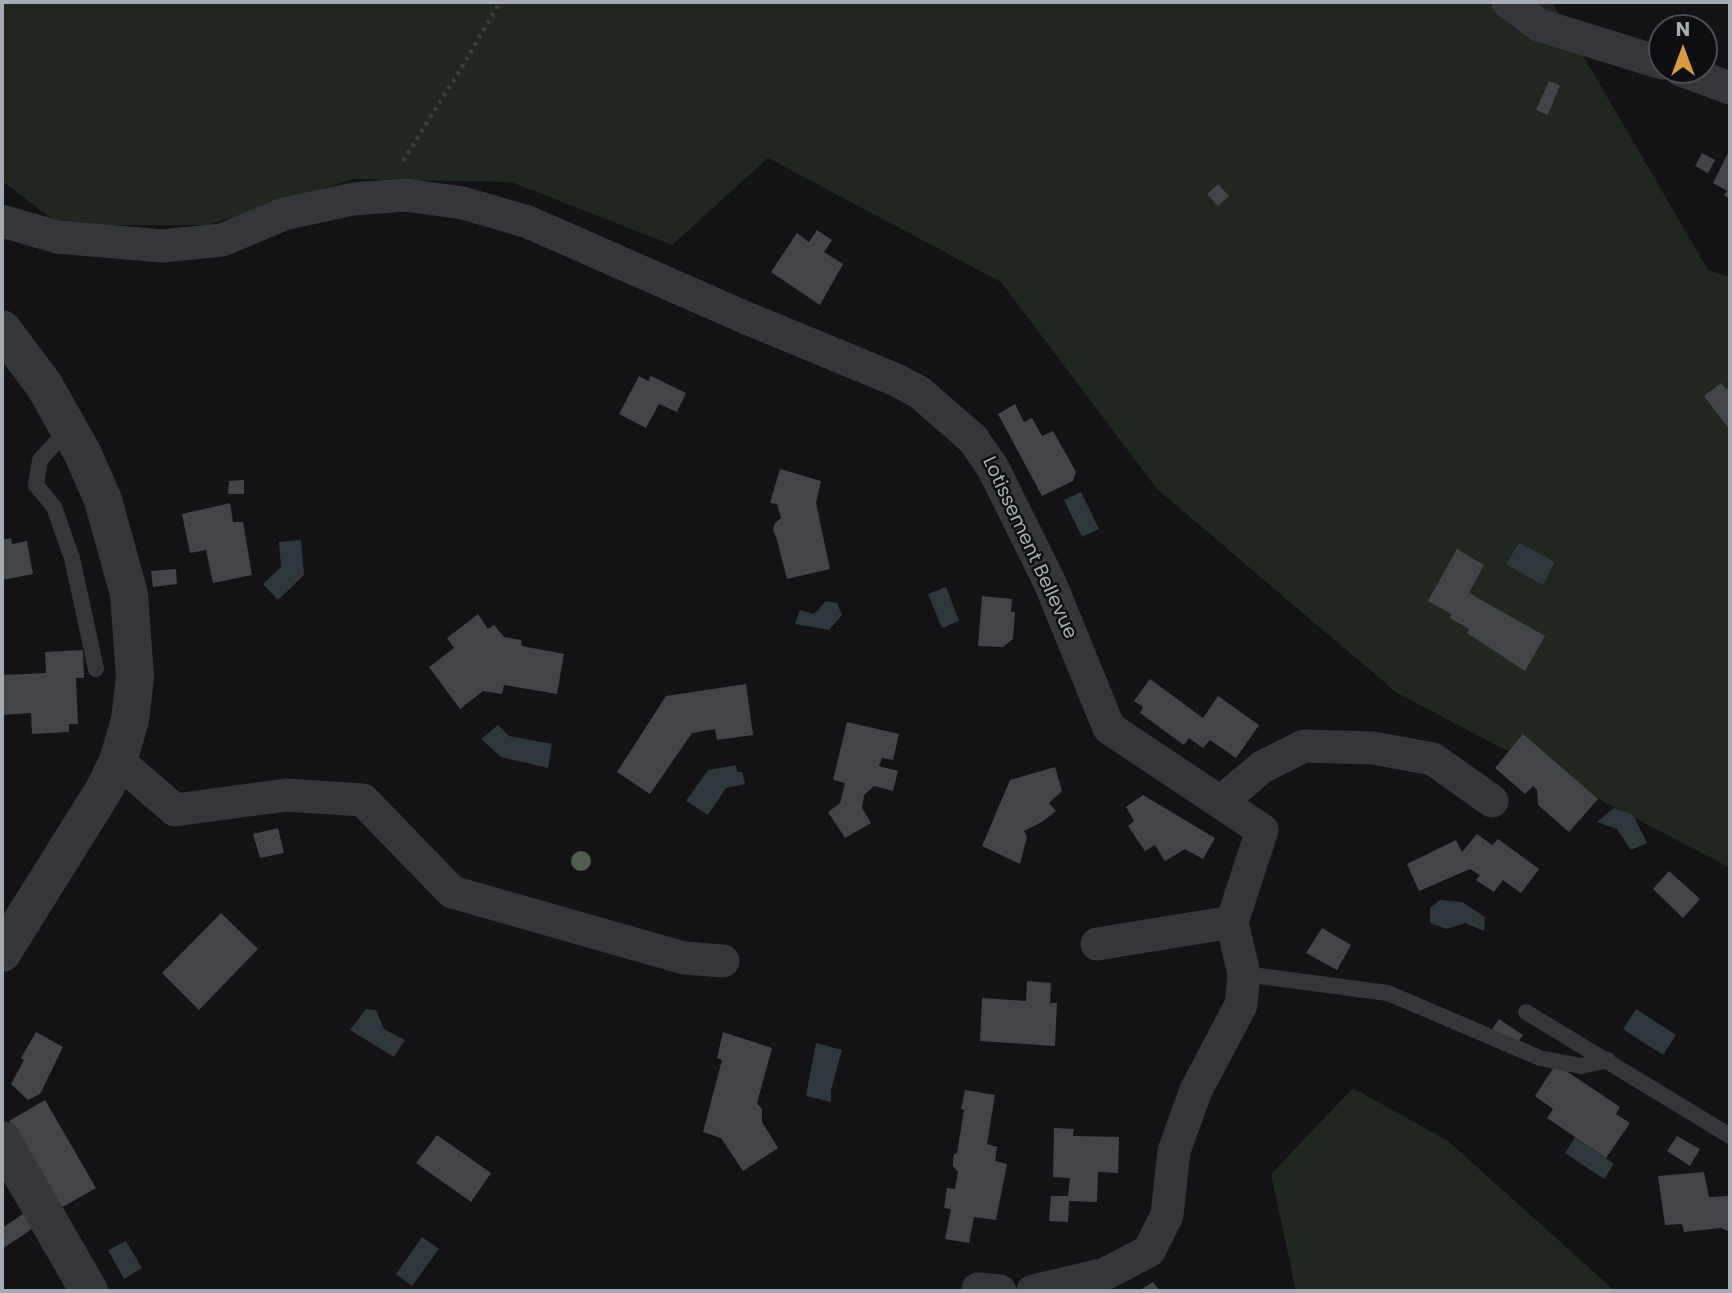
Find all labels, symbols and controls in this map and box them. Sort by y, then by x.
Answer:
north arrow [1648,14,1718,84]
text: N [1676,16,1690,43]
street label: Lotissement Bellevue [977,453,1081,643]

